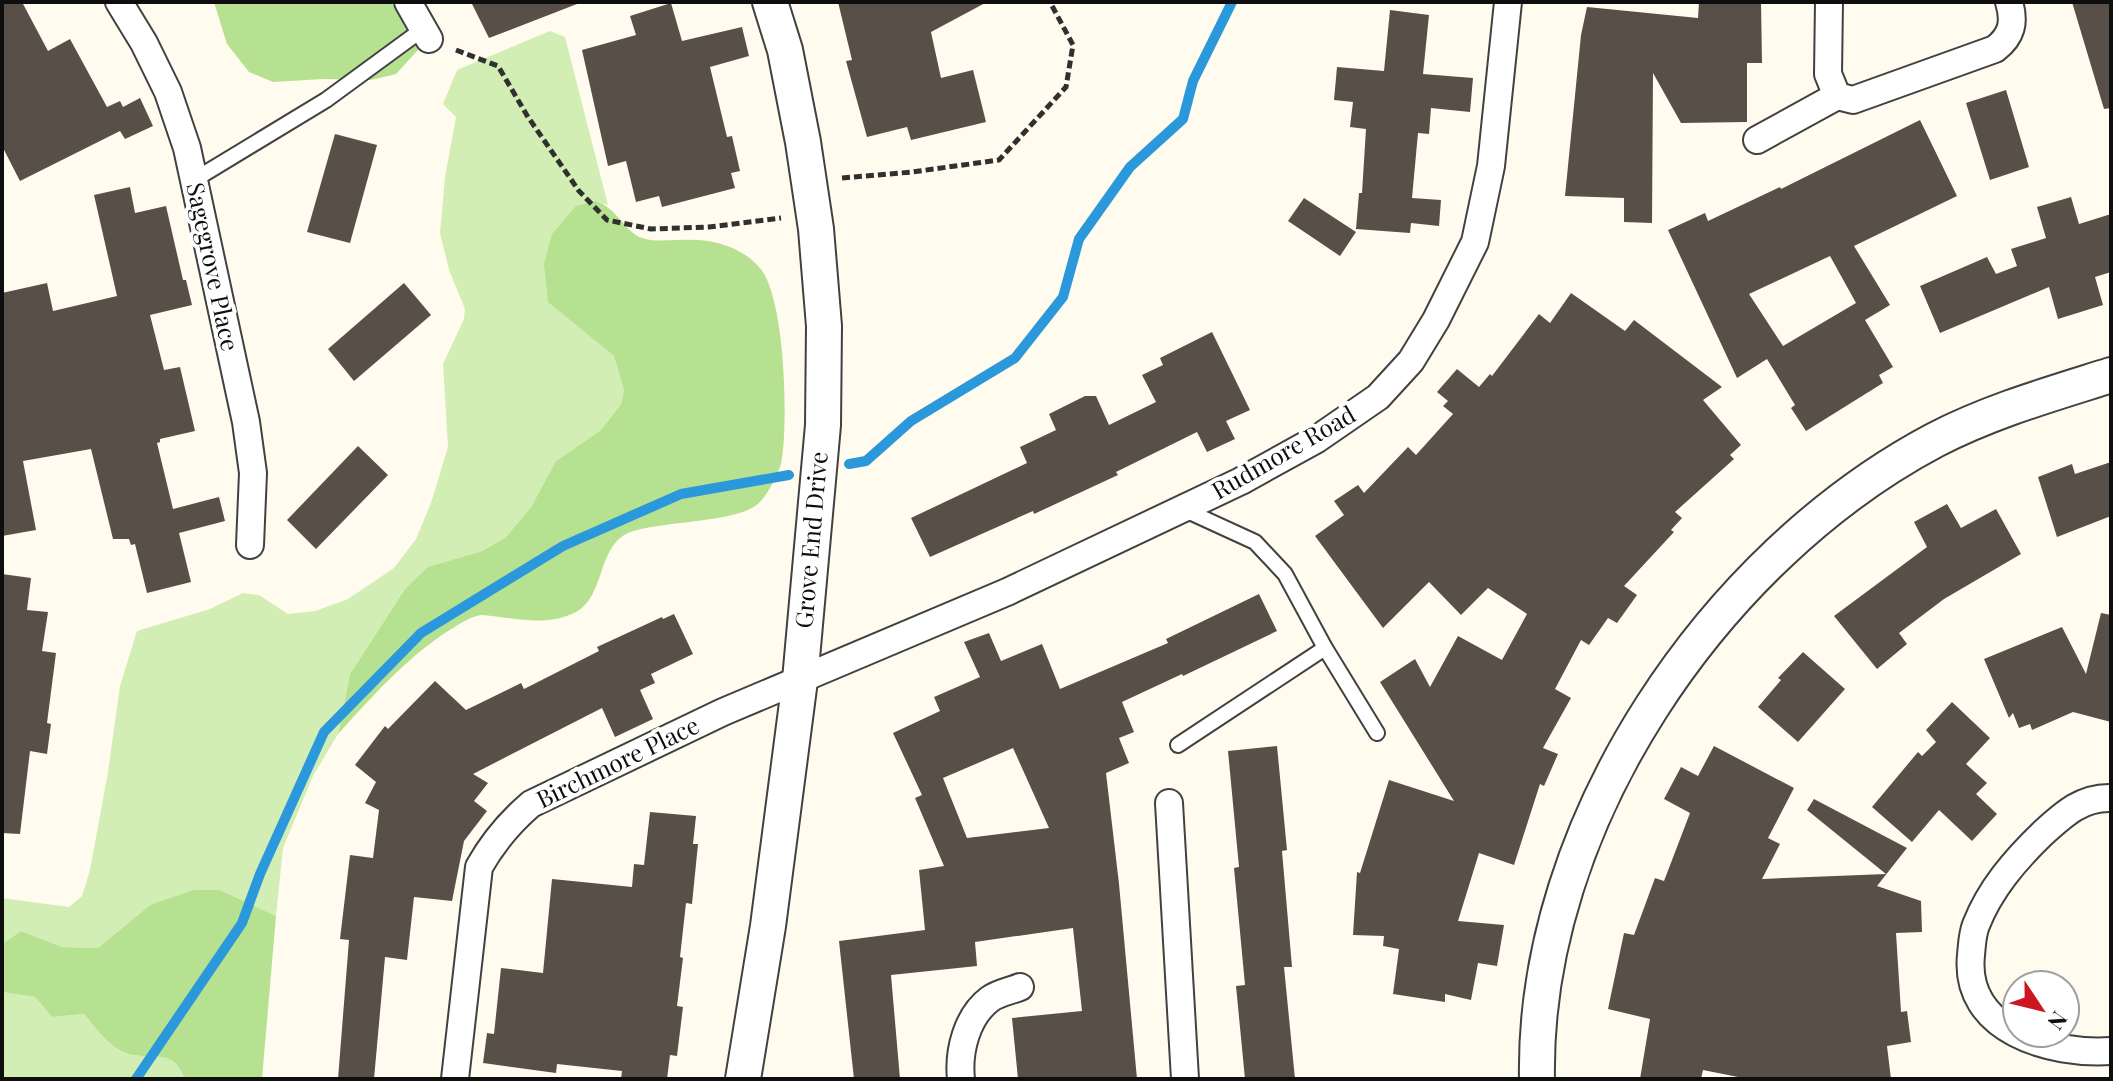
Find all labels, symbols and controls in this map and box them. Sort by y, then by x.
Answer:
street label: Sagegrove Place [180,179,247,354]
street label: Rudmore Road [1205,397,1361,505]
street label: Grove End Drive [786,450,834,630]
street label: Birchmore Place [531,708,704,814]
north arrow [2001,969,2081,1049]
text: N [2041,1006,2075,1036]

